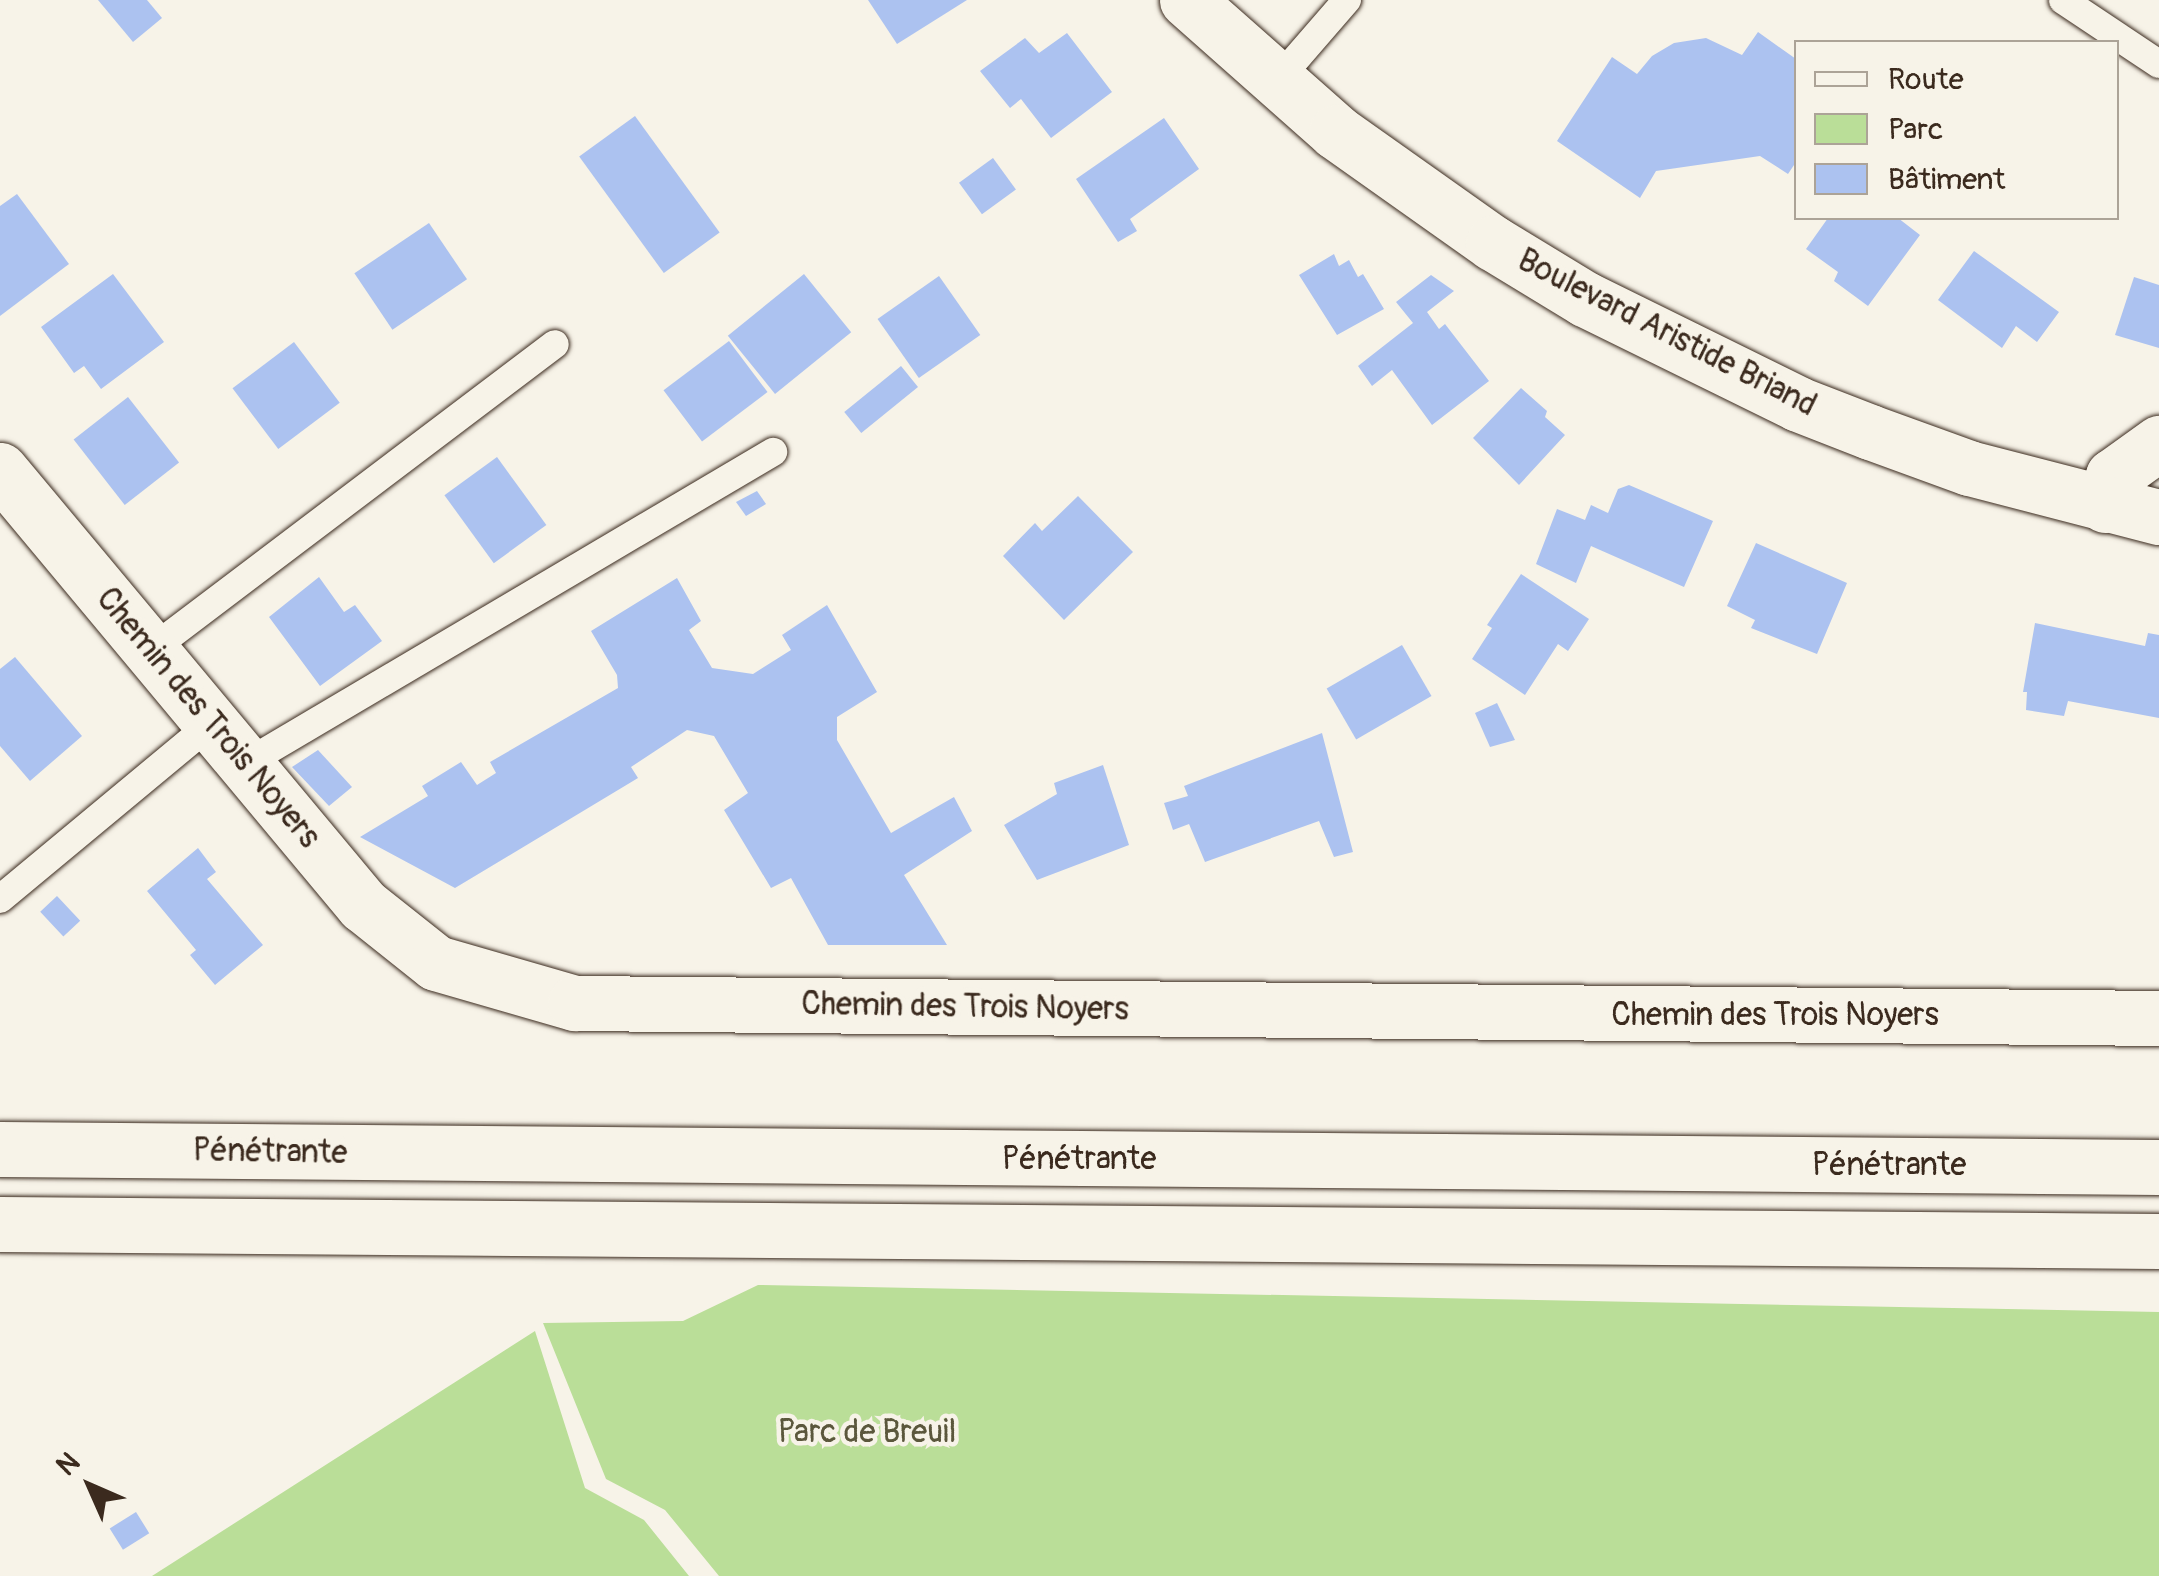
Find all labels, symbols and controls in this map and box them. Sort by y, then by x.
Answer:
legend [1794,40,2119,220]
text: Route [1888,61,1963,98]
text: Parc [1888,111,1943,148]
text: Bâtiment [1888,161,2005,198]
street label: Boulevard Aristide Briand [1511,241,1823,425]
street label: Chemin des Trois Noyers [88,580,328,856]
street label: Chemin des Trois Noyers [801,985,1129,1029]
street label: Chemin des Trois Noyers [1611,996,1939,1034]
street label: Pénétrante [192,1131,348,1173]
street label: Pénétrante [1002,1140,1156,1178]
street label: Pénétrante [1812,1146,1966,1184]
park label: Parc de Breuil [778,1413,956,1451]
north arrow [40,1436,140,1536]
text: N [49,1445,88,1484]

